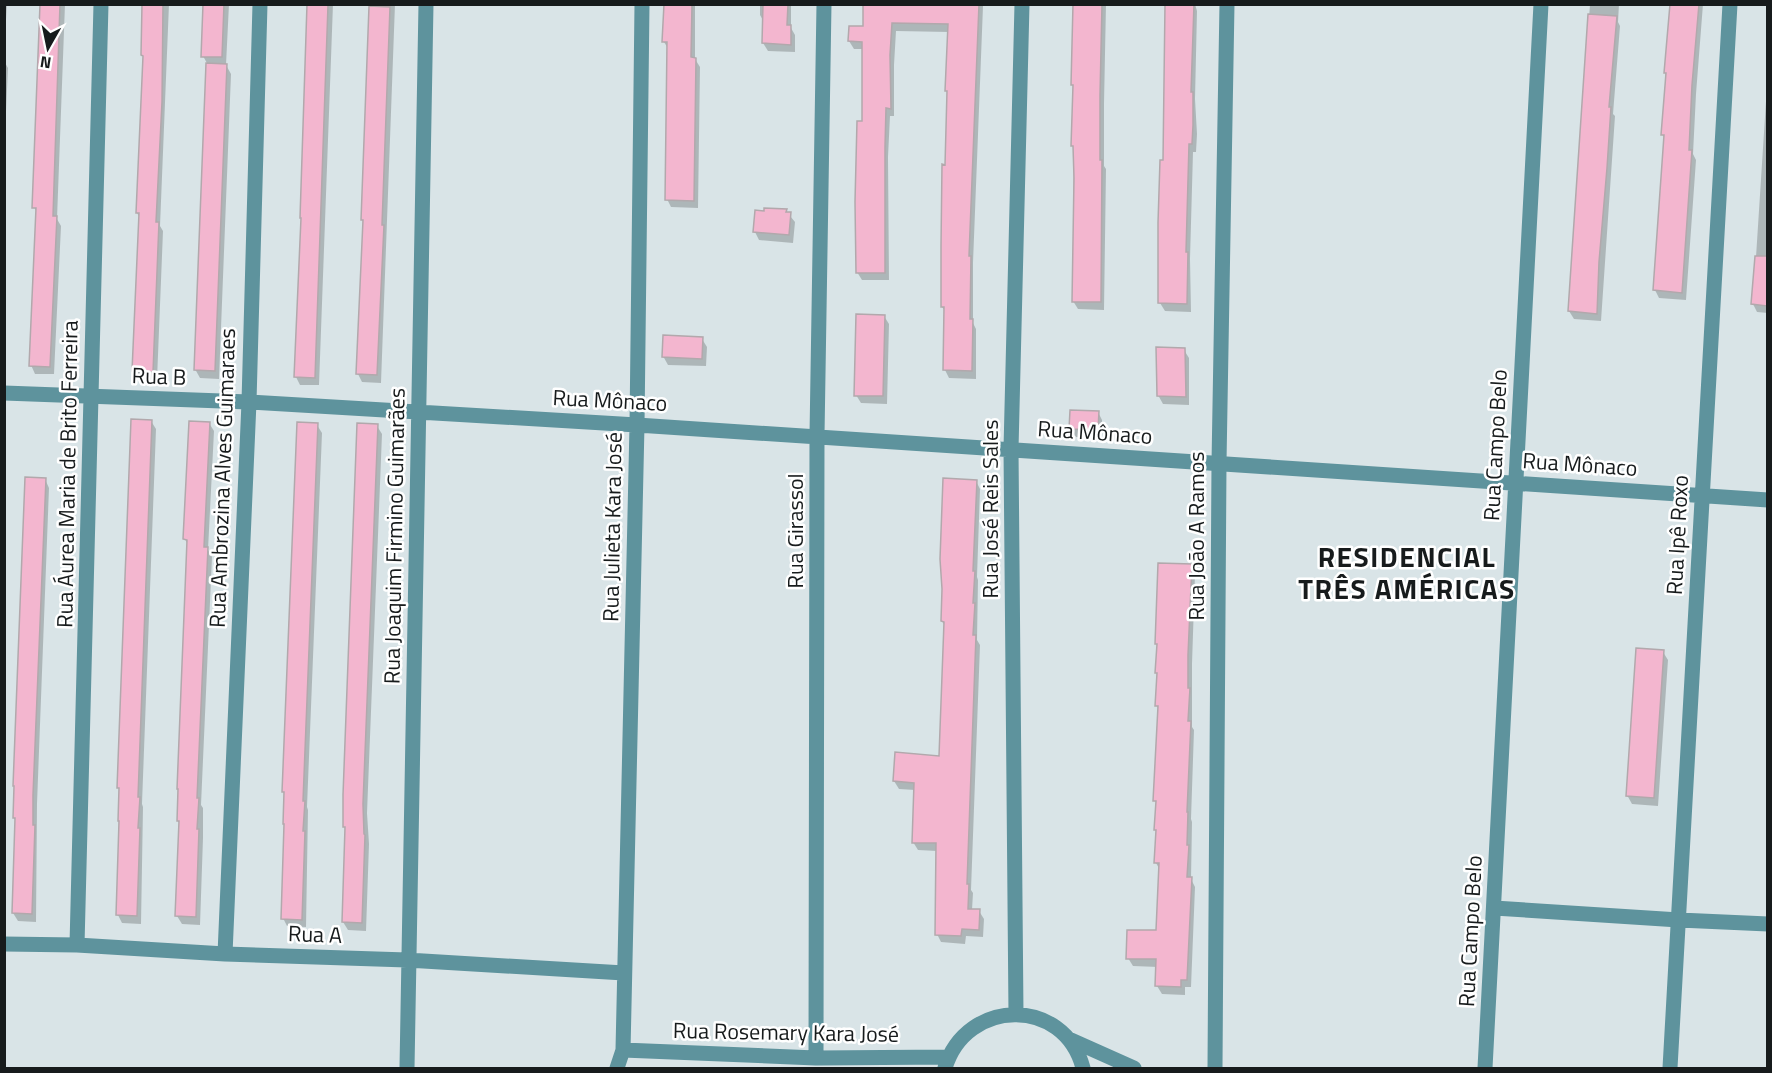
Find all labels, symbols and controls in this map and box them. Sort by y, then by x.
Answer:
north arrow [18,18,78,78]
text: N [38,50,53,76]
street label: Rua Áurea Maria de Brito Ferreira [47,320,87,628]
street label: Rua Ambrozina Alves Guimaraes [200,328,244,628]
street label: Rua B [131,358,187,394]
street label: Rua Campo Belo [1474,368,1516,522]
street label: Rua Mônaco [552,380,668,420]
street label: Rua Joaquim Firmino Guimarães [374,388,414,684]
street label: Rua Mônaco [1036,411,1154,453]
street label: Rua José Reis Sales [973,420,1007,598]
street label: Rua Julieta Kara José [593,432,631,622]
street label: Rua Mônaco [1521,443,1639,485]
street label: Rua João A Ramos [1179,451,1213,621]
street label: Rua Girassol [778,473,812,589]
street label: Rua Ipê Roxo [1657,474,1697,596]
district label: RESIDENCIAL TRÊS AMÉRICAS [1298,535,1516,610]
street label: Rua Campo Belo [1449,854,1491,1008]
street label: Rua A [287,916,343,952]
street label: Rua Rosemary Kara José [673,1013,899,1051]

